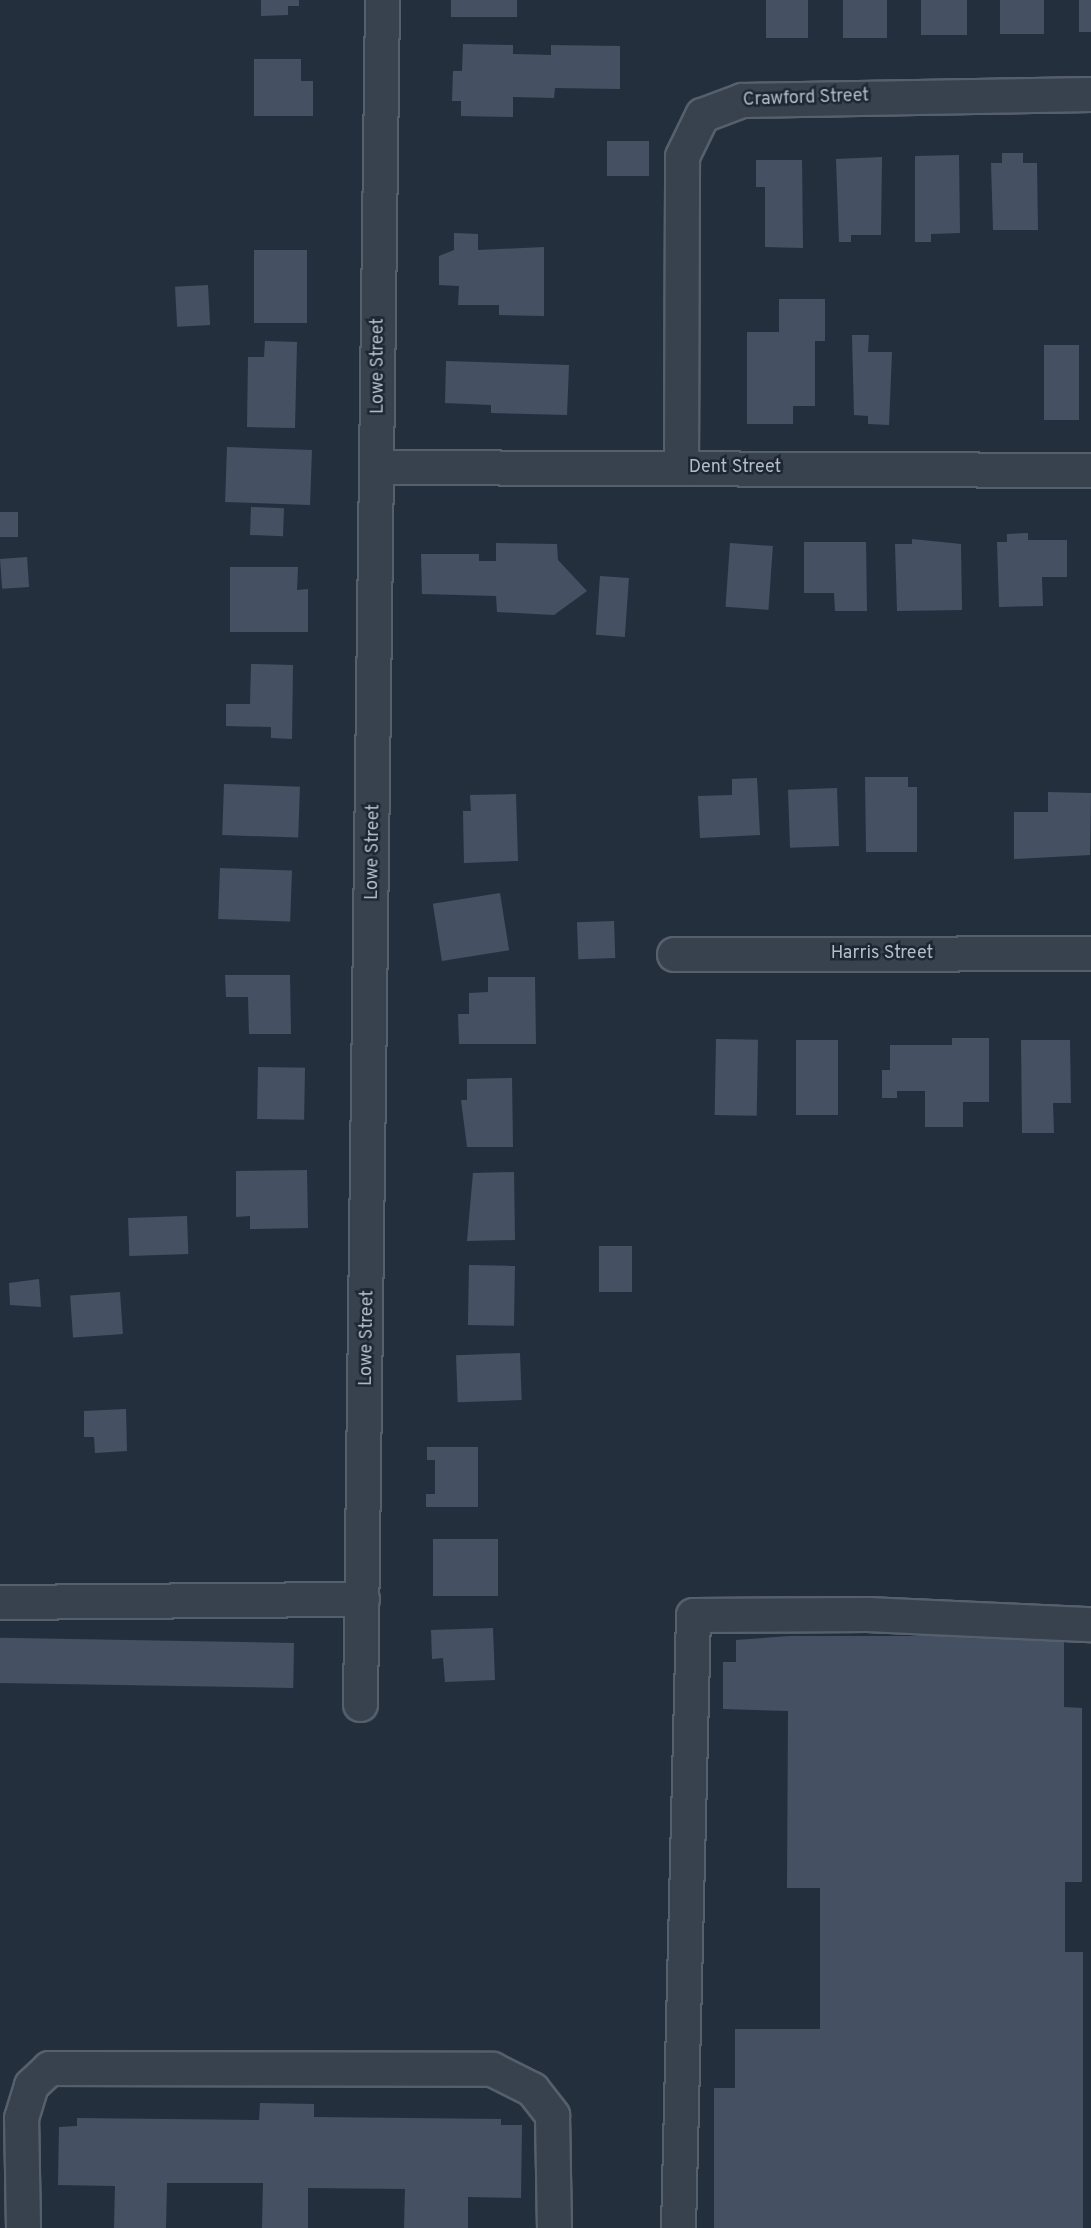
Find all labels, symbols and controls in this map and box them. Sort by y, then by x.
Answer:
street label: Crawford Street [742,86,870,112]
street label: Lowe Street [368,318,390,414]
street label: Dent Street [689,457,781,479]
street label: Lowe Street [362,804,386,900]
street label: Harris Street [831,943,933,965]
street label: Lowe Street [356,1290,380,1386]

